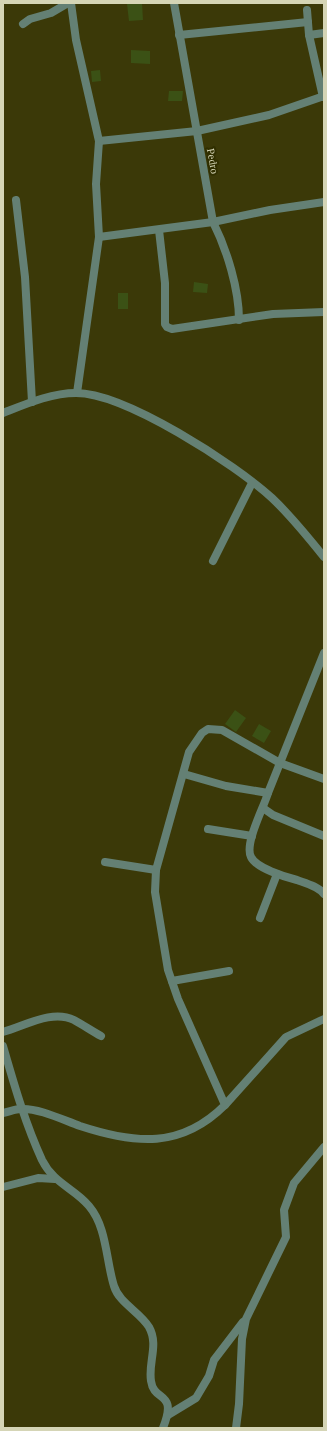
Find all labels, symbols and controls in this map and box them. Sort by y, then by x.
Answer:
street label: Pedro [205,147,221,175]

